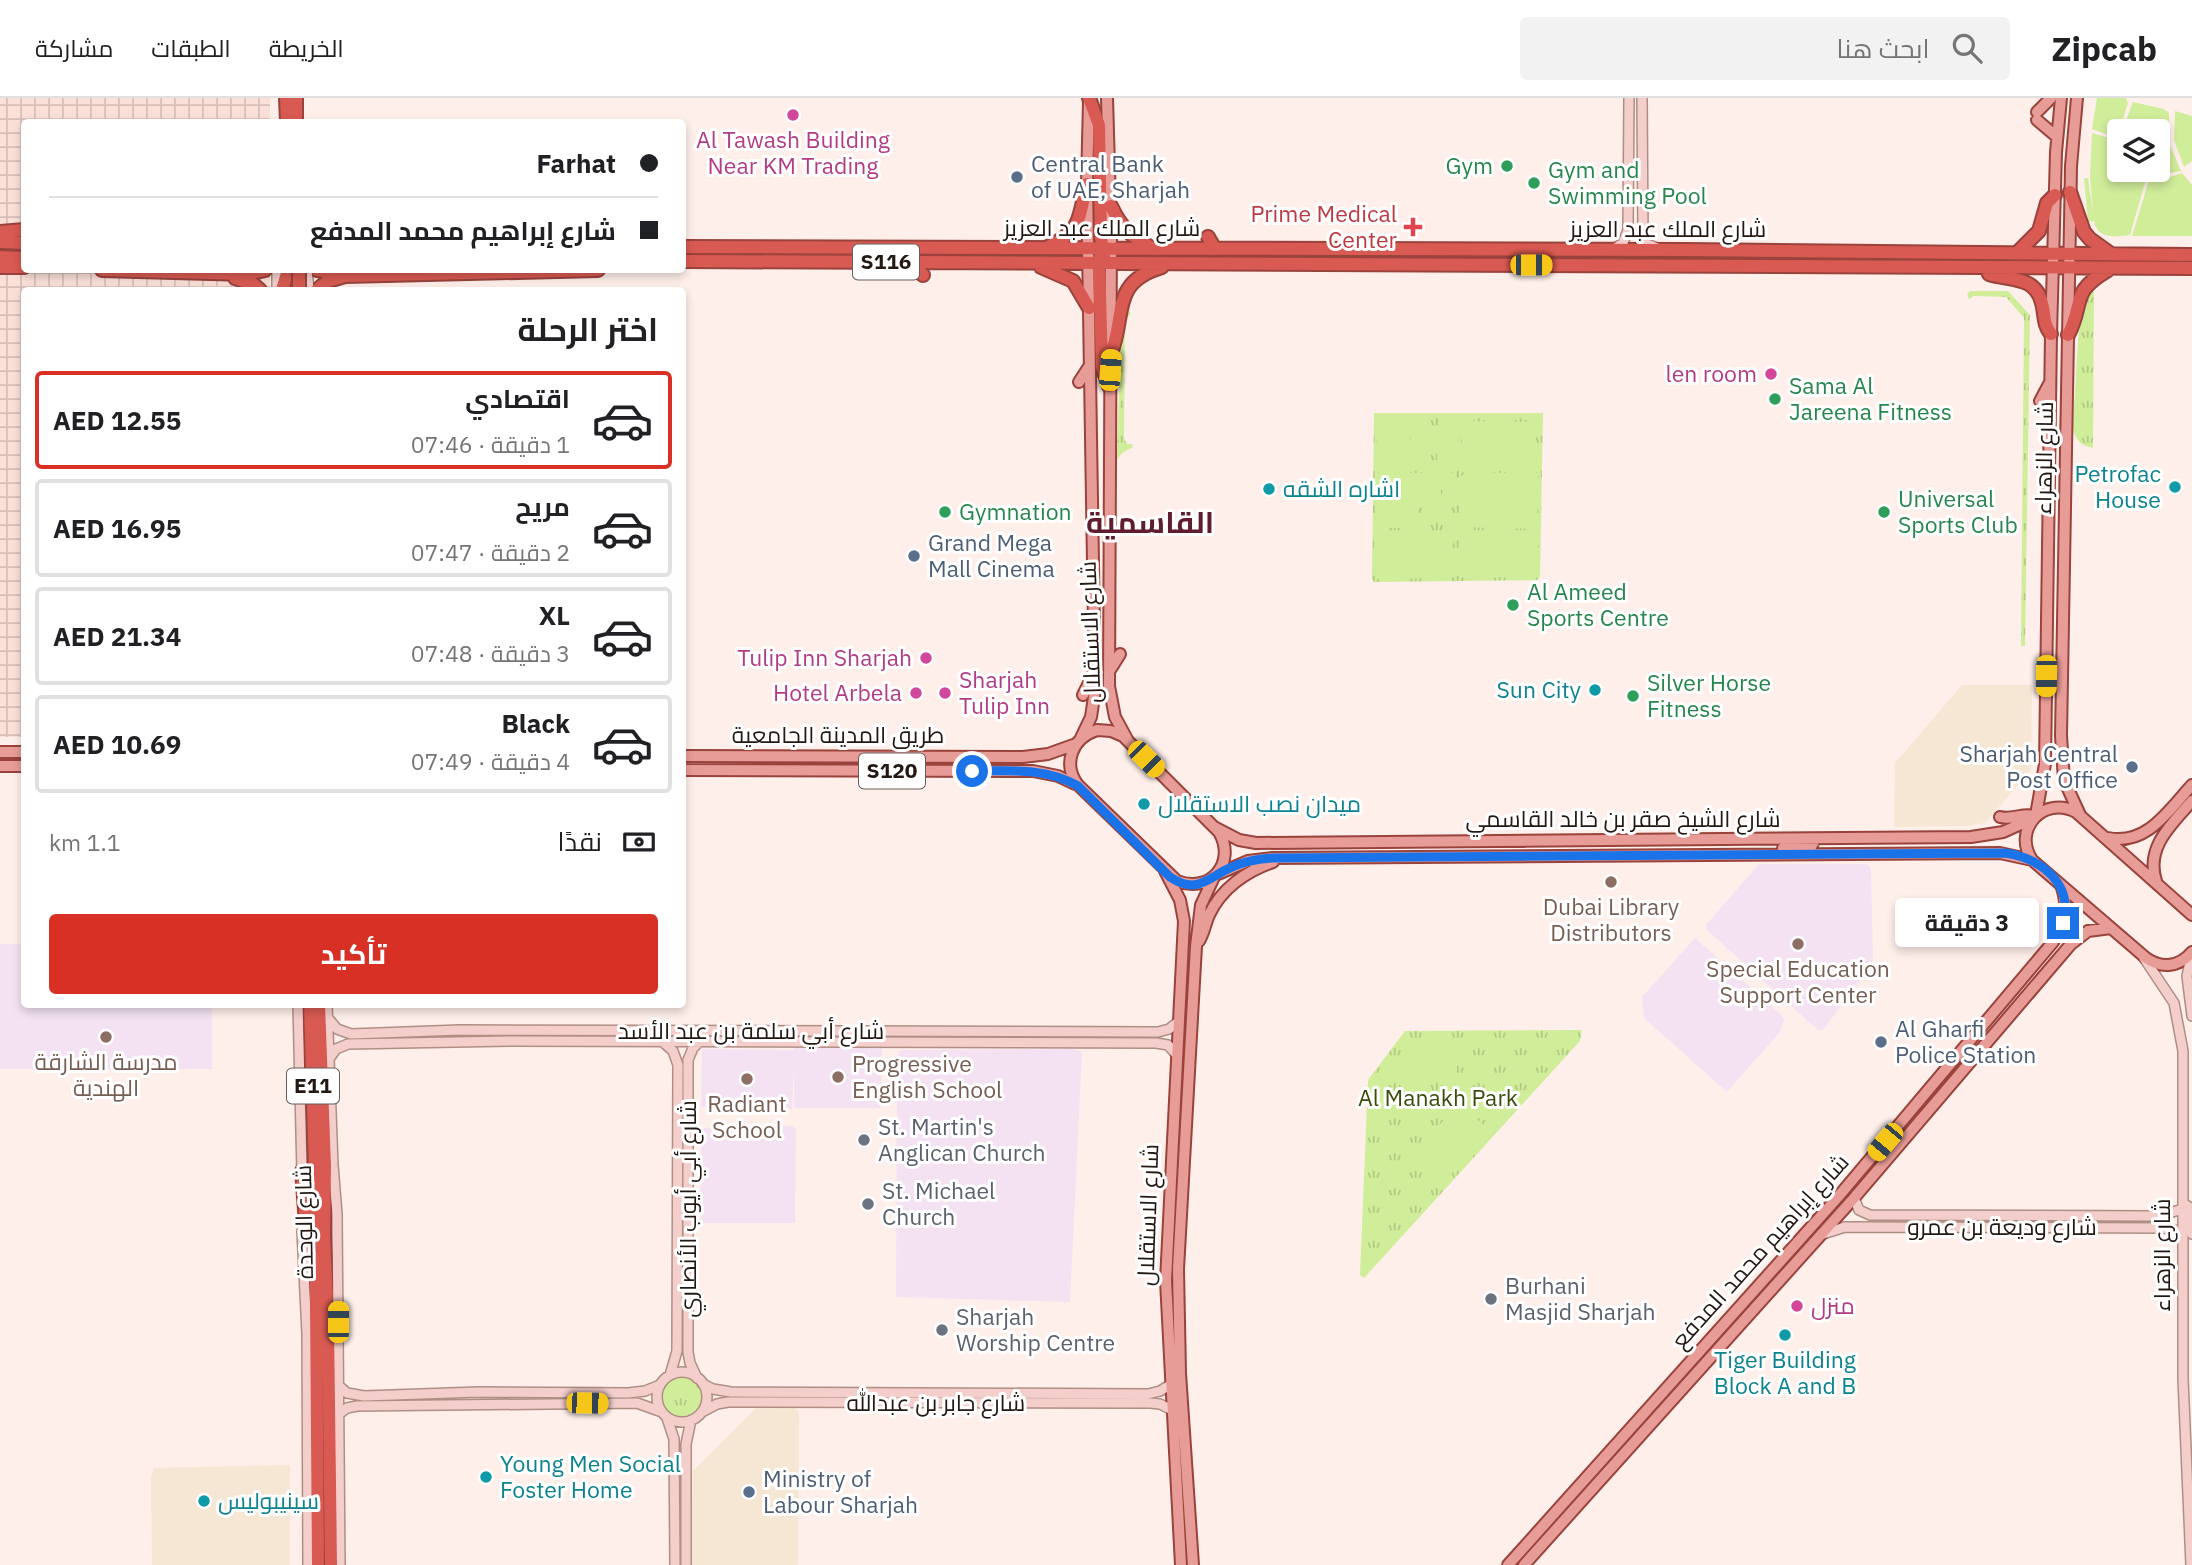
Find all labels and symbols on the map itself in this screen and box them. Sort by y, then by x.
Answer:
marker: Al Tawash Building Near KM Trading [785,107,801,123]
place label: Al Tawash Building Near KM Trading [696,124,890,180]
place label: Central Bank of UAE, Sharjah [1031,148,1190,204]
place label: Gym [1445,150,1493,180]
place label: Gym and Swimming Pool [1548,154,1707,210]
marker: Gym [1499,158,1515,174]
marker: Central Bank of UAE, Sharjah [1009,169,1025,185]
marker: Gym and Swimming Pool [1526,175,1542,191]
place label: Prime Medical Center [1250,198,1398,254]
street label: شارع الملك عبد العزيز [1002,212,1200,244]
street label: شارع الملك عبد العزيز [1568,213,1766,245]
marker: Prime Medical Center [1403,217,1423,237]
road number: S116 [853,244,919,280]
car [1511,255,1553,276]
car [1099,348,1122,392]
place label: len room [1665,358,1757,388]
marker: len room [1763,366,1779,382]
place label: Sama Al Jareena Fitness [1789,370,1952,426]
marker: Sama Al Jareena Fitness [1767,391,1783,407]
street label: شارع الزهراء [2027,401,2061,515]
place label: Petrofac House [2074,458,2161,514]
place label: اشاره الشقه [1283,473,1400,503]
marker: Petrofac House [2167,479,2183,495]
marker: اشاره الشقه [1261,481,1277,497]
place label: Universal Sports Club [1898,483,2018,539]
place label: Gymnation [959,496,1072,526]
district label: القاسمية [1086,502,1214,541]
marker: Gymnation [937,504,953,520]
marker: Universal Sports Club [1876,504,1892,520]
place label: Grand Mega Mall Cinema [928,527,1055,583]
marker: Grand Mega Mall Cinema [906,548,922,564]
street label: شارع الاستقلال [1072,560,1108,704]
place label: Al Ameed Sports Centre [1527,576,1669,632]
marker: Al Ameed Sports Centre [1505,597,1521,613]
place label: Tulip Inn Sharjah [737,642,912,672]
marker: Tulip Inn Sharjah [918,650,934,666]
car [2036,655,2057,697]
place label: Sharjah Tulip Inn [959,664,1050,720]
place label: Silver Horse Fitness [1647,667,1771,723]
place label: Sun City [1496,674,1582,704]
place label: Hotel Arbela [773,677,902,707]
marker: Sun City [1587,682,1603,698]
marker: Hotel Arbela [908,685,924,701]
marker: Sharjah Tulip Inn [937,685,953,701]
marker: Silver Horse Fitness [1625,688,1641,704]
street label: طريق المدينة الجامعية [732,719,944,749]
car [1124,737,1169,781]
place label: Sharjah Central Post Office [1959,738,2118,794]
road number: S120 [859,754,925,788]
route start [956,755,988,787]
marker: Sharjah Central Post Office [2124,759,2140,775]
place label: ميدان نصب الاستقلال [1158,788,1361,818]
marker: ميدان نصب الاستقلال [1136,796,1152,812]
street label: شارع الشيخ صقر بن خالد القاسمي [1466,803,1780,837]
marker: Dubai Library Distributors [1603,874,1619,890]
place label: Dubai Library Distributors [1543,891,1680,947]
callout: 3 دقيقة [1895,898,2038,948]
route end [2047,907,2079,939]
marker: Special Education Support Center [1790,936,1806,952]
place label: Special Education Support Center [1706,953,1890,1009]
place label: Al Gharfi Police Station [1895,1013,2036,1069]
street label: شارع أبي سلمة بن عبد الأسد [618,1015,884,1049]
marker: مدرسة الشارقة الهندية [98,1029,114,1045]
marker: Al Gharfi Police Station [1873,1034,1889,1050]
place label: مدرسة الشارقة الهندية [34,1046,178,1102]
place label: Progressive English School [852,1048,1002,1104]
road number: E11 [287,1068,339,1104]
marker: Progressive English School [830,1069,846,1085]
marker: Radiant School [739,1071,755,1087]
park label: Al Manakh Park [1358,1082,1518,1112]
place label: Radiant School [707,1088,787,1144]
street label: شارع أبي أيوب الأنصاري [672,1100,706,1318]
place label: St. Martin's Anglican Church [878,1111,1046,1167]
car [1864,1119,1907,1165]
marker: St. Martin's Anglican Church [856,1132,872,1148]
street label: شارع الاستقلال [1130,1143,1166,1287]
street label: شارع إبراهيم محمد المدفع [1664,1147,1856,1355]
street label: شارع الوحدة [287,1165,321,1279]
place label: St. Michael Church [882,1175,995,1231]
marker: St. Michael Church [860,1196,876,1212]
street label: شارع الزهراء [2146,1198,2178,1312]
street label: شارع وديعة بن عمرو [1907,1211,2097,1243]
place label: Burhani Masjid Sharjah [1505,1270,1656,1326]
place label: منزل [1811,1290,1855,1320]
marker: Burhani Masjid Sharjah [1483,1291,1499,1307]
marker: منزل [1789,1298,1805,1314]
car [328,1301,349,1343]
place label: Sharjah Worship Centre [956,1301,1115,1357]
marker: Sharjah Worship Centre [934,1322,950,1338]
marker: Tiger Building Block A and B [1777,1327,1793,1343]
place label: Tiger Building Block A and B [1714,1344,1856,1400]
street label: شارع جابر بن عبدالله [847,1387,1025,1419]
car [566,1392,609,1414]
place label: Young Men Social Foster Home [500,1448,681,1504]
place label: Ministry of Labour Sharjah [763,1463,918,1519]
marker: Young Men Social Foster Home [478,1469,494,1485]
marker: Ministry of Labour Sharjah [741,1484,757,1500]
place label: سينيبوليس [218,1485,319,1515]
marker: سينيبوليس [196,1493,212,1509]

